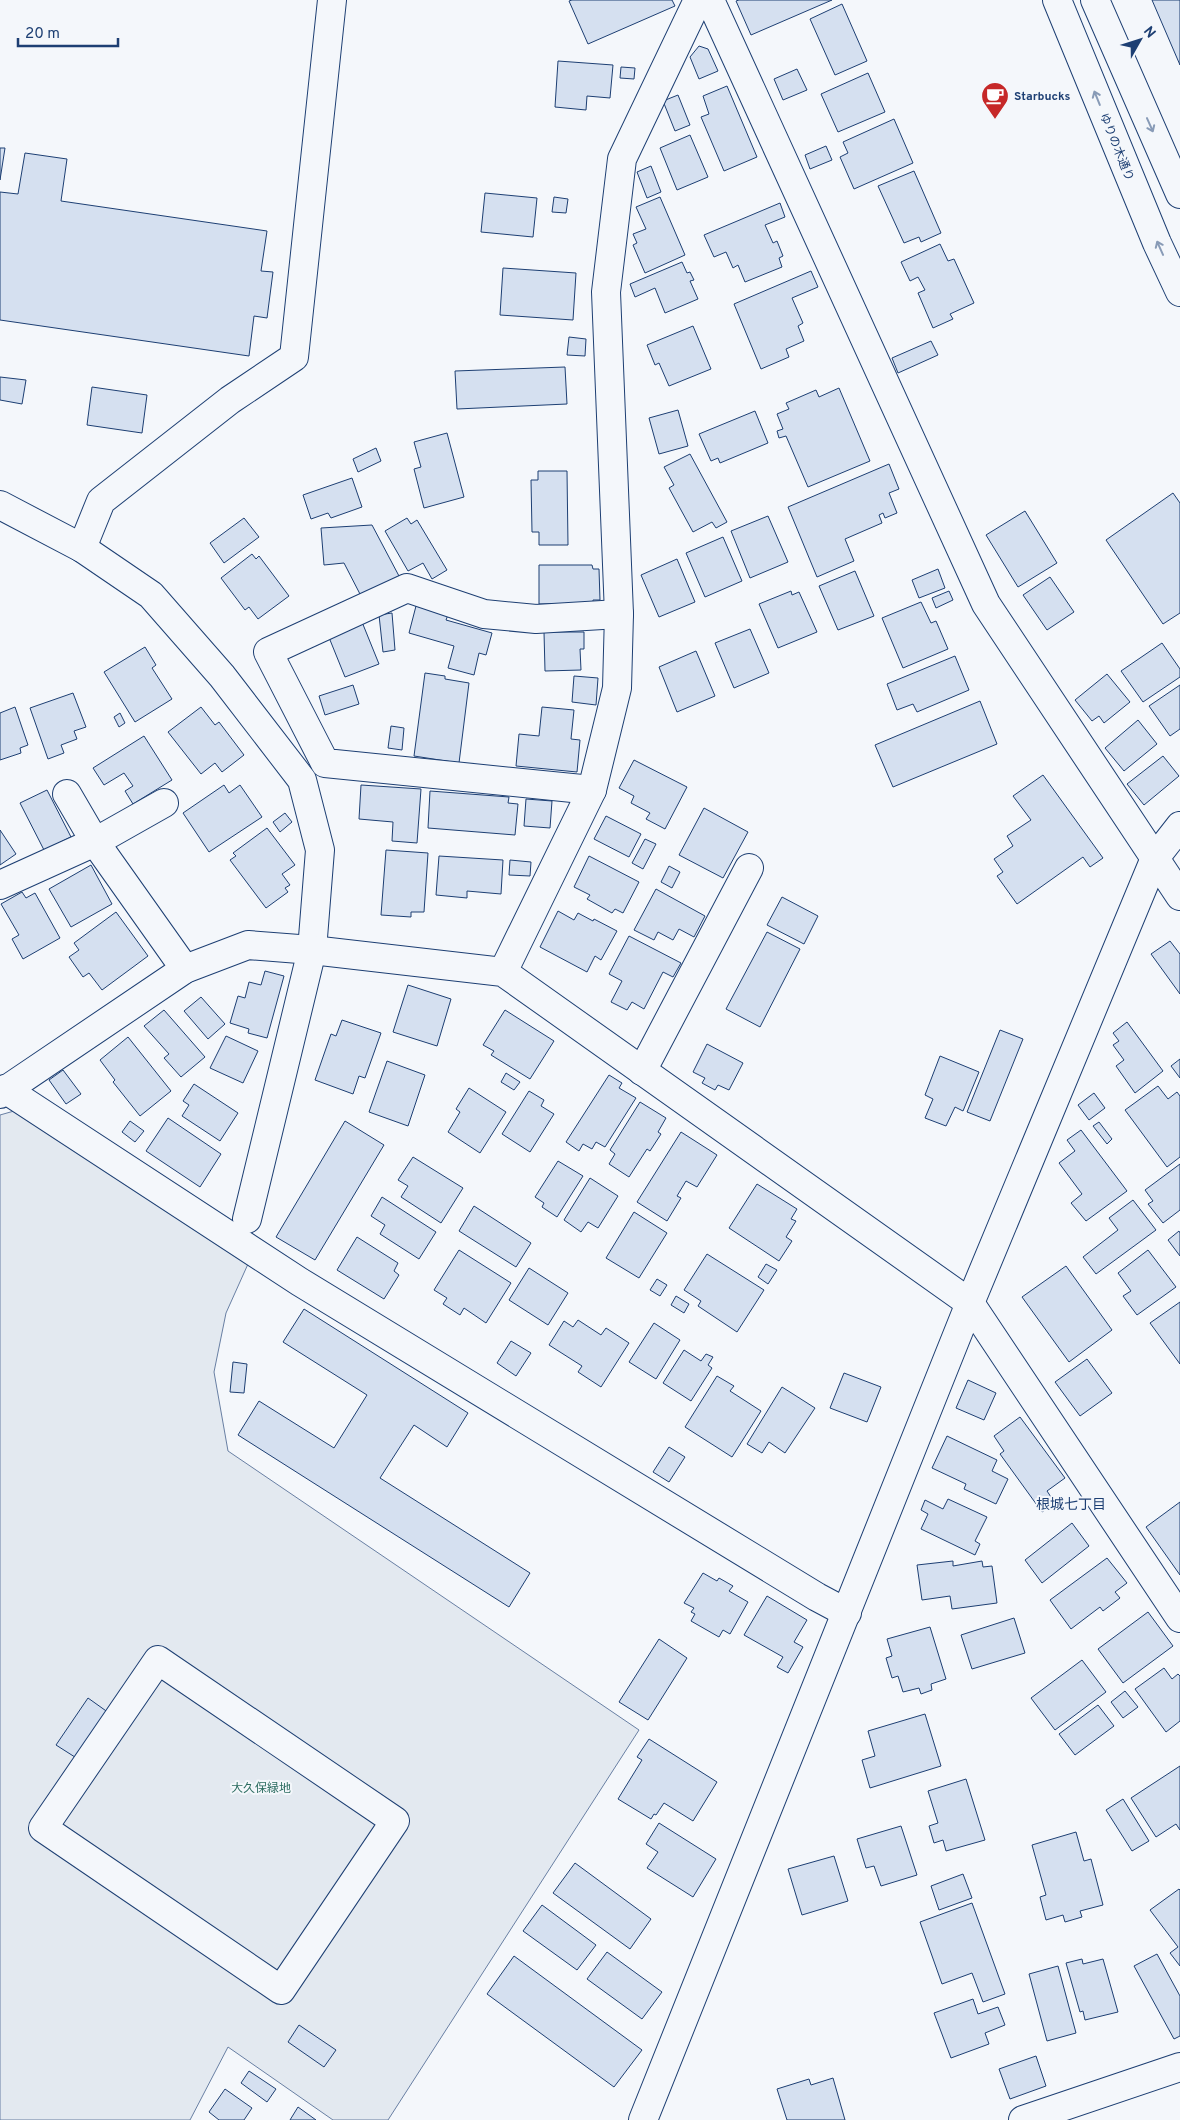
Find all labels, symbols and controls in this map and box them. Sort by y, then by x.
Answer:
scale bar [18,15,118,47]
north arrow [1115,15,1165,65]
text: N [1139,24,1159,42]
text: 20 m [25,25,60,44]
cafe icon: Starbucks [980,81,1010,120]
place label: Starbucks [1014,89,1070,105]
one-way arrow [1092,91,1102,106]
street label: ゆりの木通り [1095,111,1137,184]
one-way arrow [1145,117,1155,132]
one-way arrow [1154,241,1164,256]
district label: 根城七丁目 [1036,1497,1106,1514]
park label: 大久保緑地 [231,1781,291,1797]

